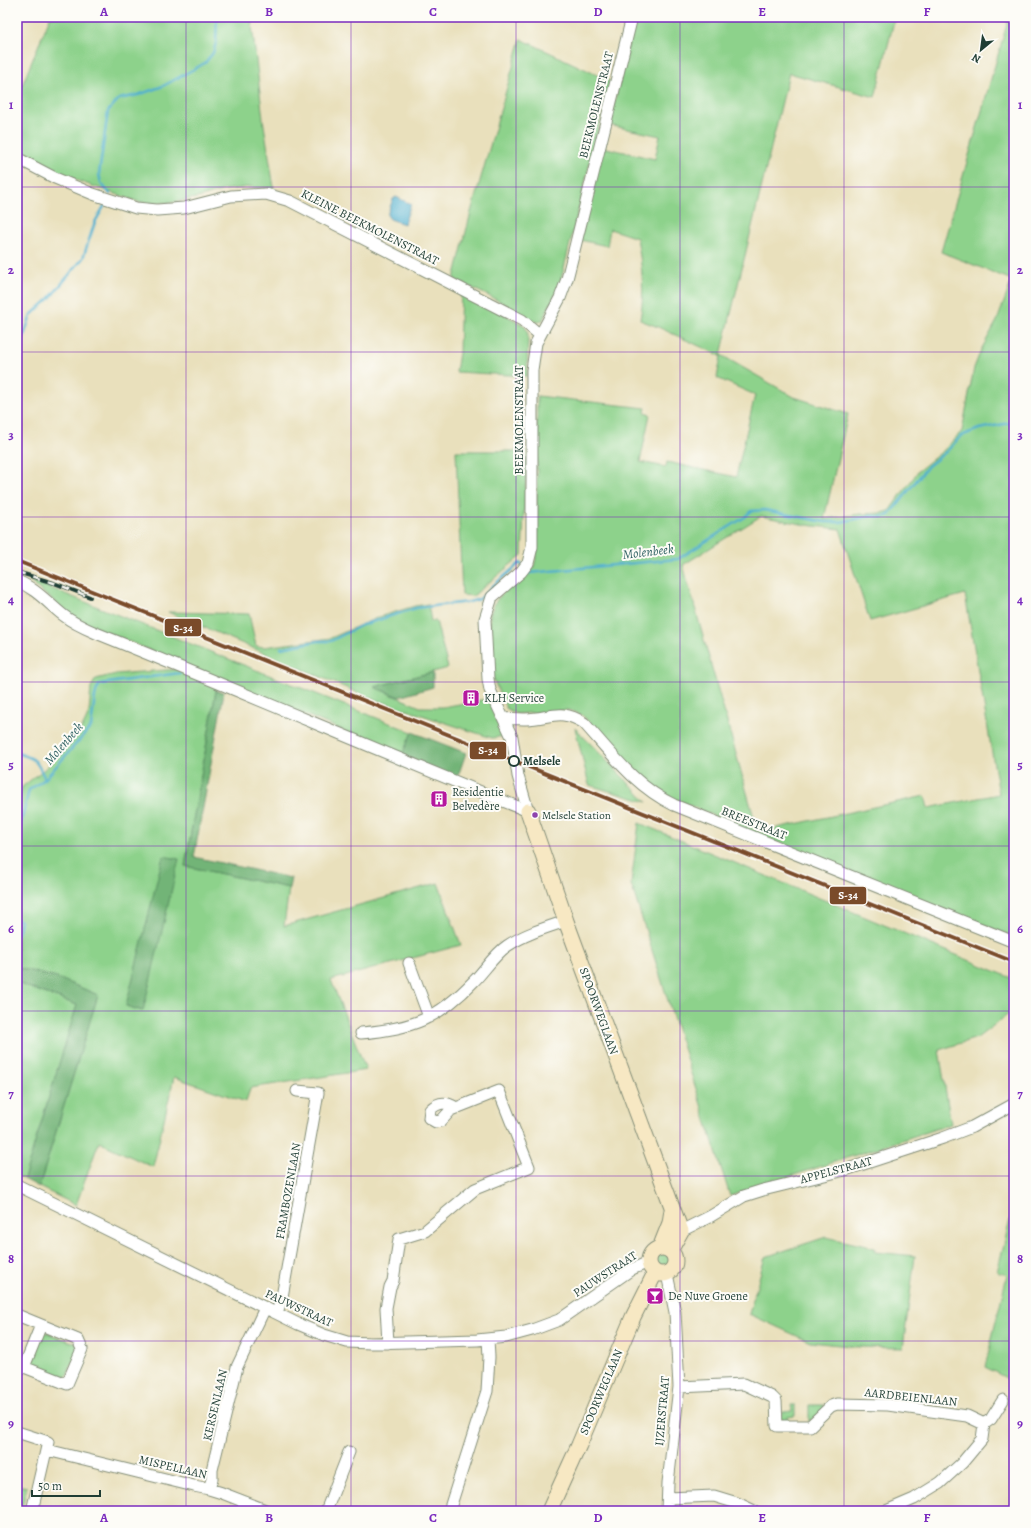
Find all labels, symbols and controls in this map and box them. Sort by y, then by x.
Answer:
text: A [99,3,109,20]
text: B [265,3,273,20]
text: C [429,3,437,20]
text: D [593,3,603,20]
text: E [758,3,766,20]
text: F [924,3,931,20]
north arrow [961,30,1001,70]
street label: BEEKMOLENSTRAAT [575,50,617,160]
text: N [969,50,984,67]
text: 1 [9,96,14,113]
text: 1 [1018,96,1023,113]
street label: KLEINE BEEKMOLENSTRAAT [299,185,442,269]
text: 2 [8,261,15,278]
text: 2 [1017,261,1024,278]
street label: BEEKMOLENSTRAAT [511,365,527,475]
text: 3 [8,426,14,443]
text: 3 [1017,426,1023,443]
water label: Molenbeek [622,540,675,563]
text: 4 [8,591,14,608]
text: 4 [1017,591,1023,608]
line badge: S-34 [164,618,202,637]
text: S-34 [173,621,193,636]
building icon: KLH Service [461,688,481,708]
place label: KLH Service [484,690,544,706]
water label: Molenbeek [40,718,87,768]
line badge: S-34 [469,741,507,760]
text: S-34 [478,743,498,758]
place label: Melsele [523,753,561,769]
marker: Melsele [508,755,520,767]
text: 5 [8,756,14,773]
text: 5 [1017,756,1023,773]
place label: Residentie Belvedère [452,784,504,814]
building icon: Residentie Belvedère [429,789,449,809]
street label: BREESTRAAT [719,803,789,844]
place label: Melsele Station [542,808,611,823]
marker: Melsele Station [530,810,540,820]
line badge: S-34 [829,886,867,905]
text: S-34 [838,888,858,903]
text: 6 [8,920,14,937]
text: 6 [1017,920,1023,937]
street label: SPOORWEGLAAN [576,965,622,1057]
text: 7 [8,1085,14,1102]
text: 7 [1017,1085,1023,1102]
street label: FRAMBOZENLAAN [272,1141,304,1240]
street label: APPELSTRAAT [797,1153,874,1188]
street label: PAUWSTRAAT [570,1247,640,1301]
text: 8 [8,1250,14,1267]
text: 8 [1017,1250,1023,1267]
street label: PAUWSTRAAT [263,1285,336,1331]
bar icon: De Nuve Groene [645,1286,665,1306]
place label: De Nuve Groene [668,1288,748,1304]
street label: SPOORWEGLAAN [576,1346,626,1437]
street label: KERSENLAAN [199,1367,231,1442]
street label: IJZERSTRAAT [651,1375,673,1447]
street label: AARDBEIENLAAN [863,1384,959,1410]
text: 9 [8,1415,14,1432]
text: 9 [1017,1415,1023,1432]
street label: MISPELLAAN [137,1451,209,1483]
scale bar [32,1472,100,1498]
text: 50 m [38,1478,62,1494]
text: A [99,1509,109,1526]
text: B [265,1509,273,1526]
text: C [429,1509,437,1526]
text: D [593,1509,603,1526]
text: E [758,1509,766,1526]
text: F [924,1509,931,1526]

